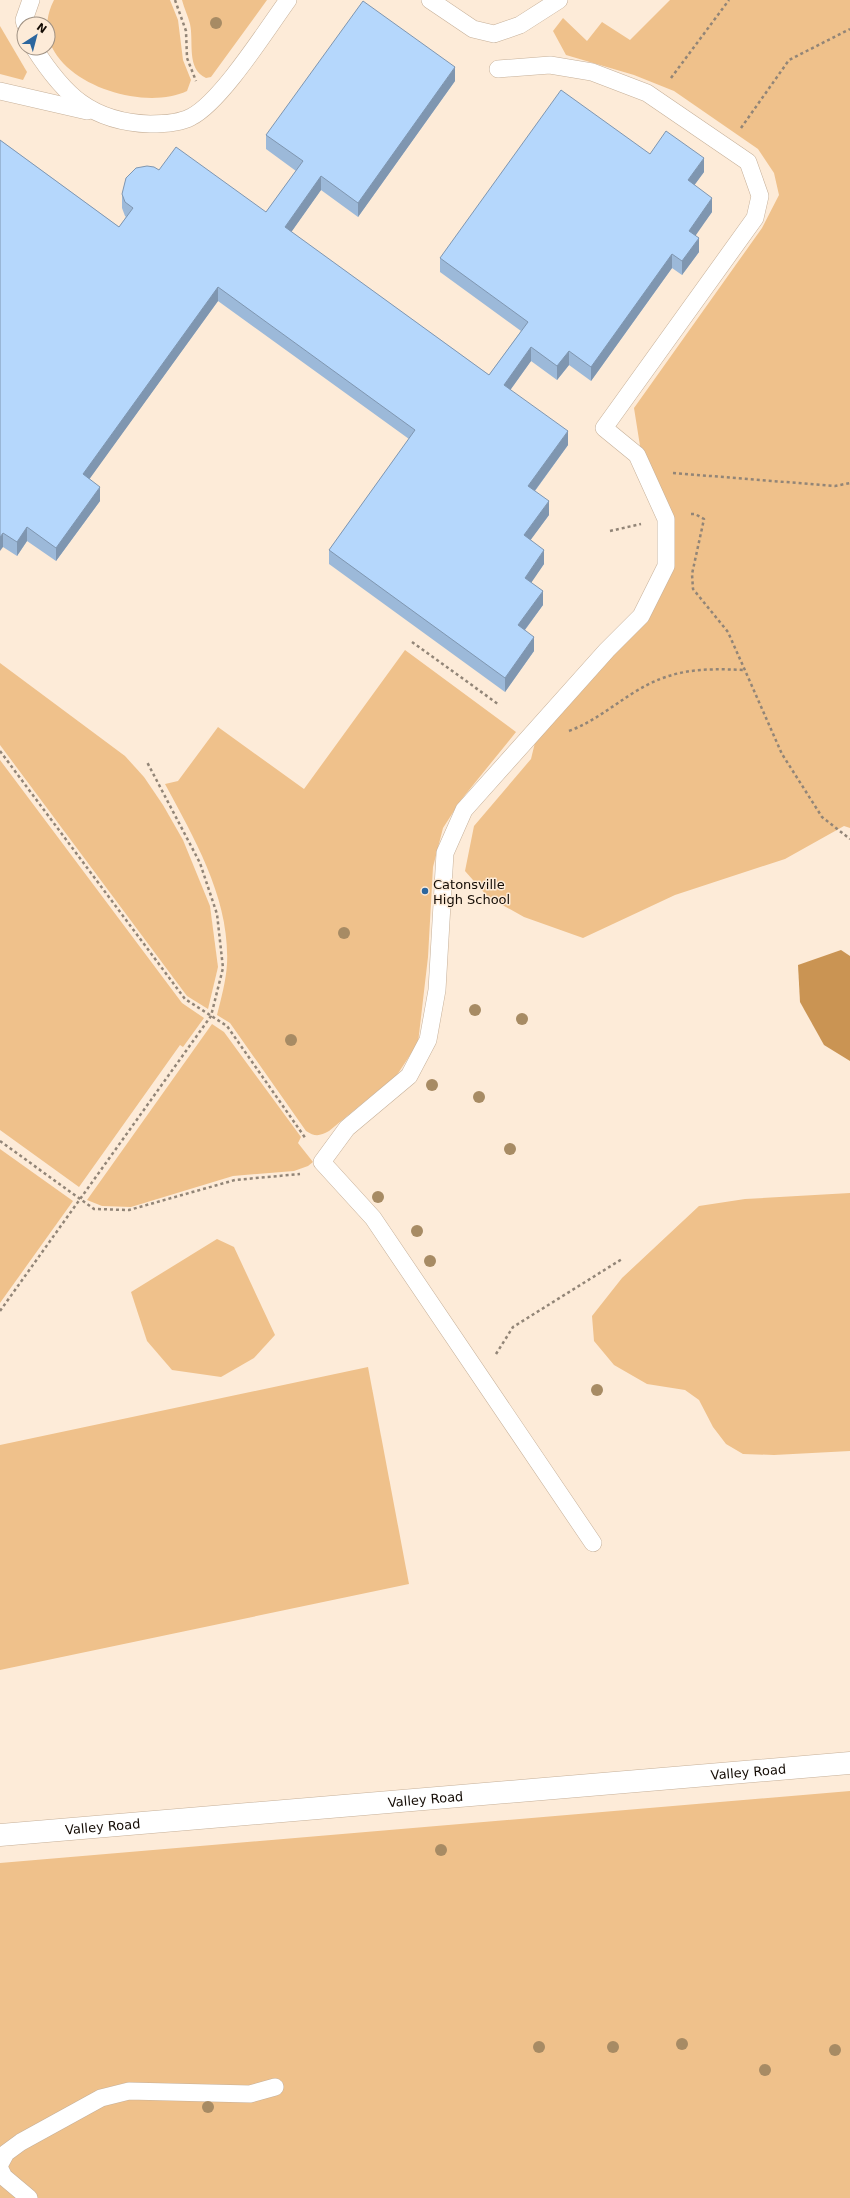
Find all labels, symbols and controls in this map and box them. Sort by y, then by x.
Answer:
north arrow [16,16,56,56]
text: N [34,20,49,36]
place label: Catonsville High School [433,877,510,907]
marker: Catonsville High School [420,886,430,896]
street label: Valley Road [710,1761,787,1783]
street label: Valley Road [387,1789,464,1810]
street label: Valley Road [64,1816,141,1837]

